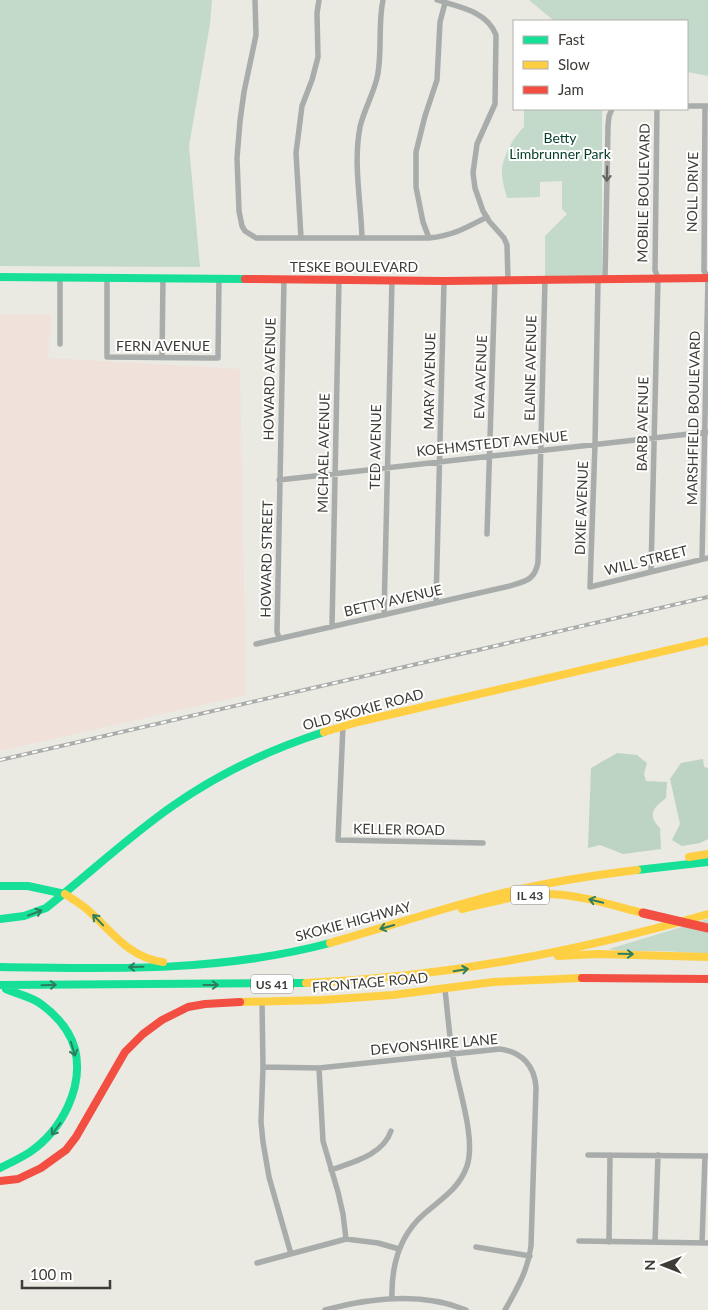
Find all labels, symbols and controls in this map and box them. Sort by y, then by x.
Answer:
legend [513,20,688,110]
text: Fast [558,30,585,48]
text: Slow [558,55,590,73]
text: Jam [558,80,584,98]
street label: MOBILE BOULEVARD [633,123,653,263]
park label: Betty Limbrunner Park [509,129,612,162]
street label: NOLL DRIVE [683,152,701,232]
one-way arrow [602,166,612,182]
street label: TESKE BOULEVARD [290,258,418,275]
street label: ELAINE AVENUE [521,315,539,421]
street label: HOWARD AVENUE [259,317,279,441]
street label: MARSHFIELD BOULEVARD [683,331,703,505]
street label: MARY AVENUE [420,332,438,430]
street label: EVA AVENUE [470,335,490,419]
street label: FERN AVENUE [116,337,210,354]
street label: BARB AVENUE [633,377,651,471]
street label: MICHAEL AVENUE [313,393,333,513]
street label: TED AVENUE [366,404,384,490]
street label: KOEHMSTEDT AVENUE [415,427,569,459]
street label: DIXIE AVENUE [571,461,591,555]
street label: HOWARD STREET [256,500,276,618]
street label: WILL STREET [603,541,690,579]
street label: BETTY AVENUE [342,580,444,620]
street label: OLD SKOKIE ROAD [301,685,425,733]
street label: KELLER ROAD [353,820,445,838]
road number: IL 43 [511,886,549,904]
one-way arrow [588,896,604,905]
street label: SKOKIE HIGHWAY [293,897,413,945]
one-way arrow [27,908,42,917]
one-way arrow [92,914,104,926]
one-way arrow [379,922,395,932]
one-way arrow [618,949,634,959]
one-way arrow [128,962,144,972]
one-way arrow [452,964,468,974]
street label: FRONTAGE ROAD [311,968,429,996]
road number: US 41 [251,974,293,994]
one-way arrow [40,980,56,989]
one-way arrow [203,980,219,989]
street label: DEVONSHIRE LANE [370,1030,498,1058]
one-way arrow [69,1040,79,1056]
one-way arrow [51,1122,61,1136]
north arrow [638,1240,688,1290]
scale bar [22,1258,110,1290]
text: N [641,1260,658,1270]
text: 100 m [30,1265,72,1283]

